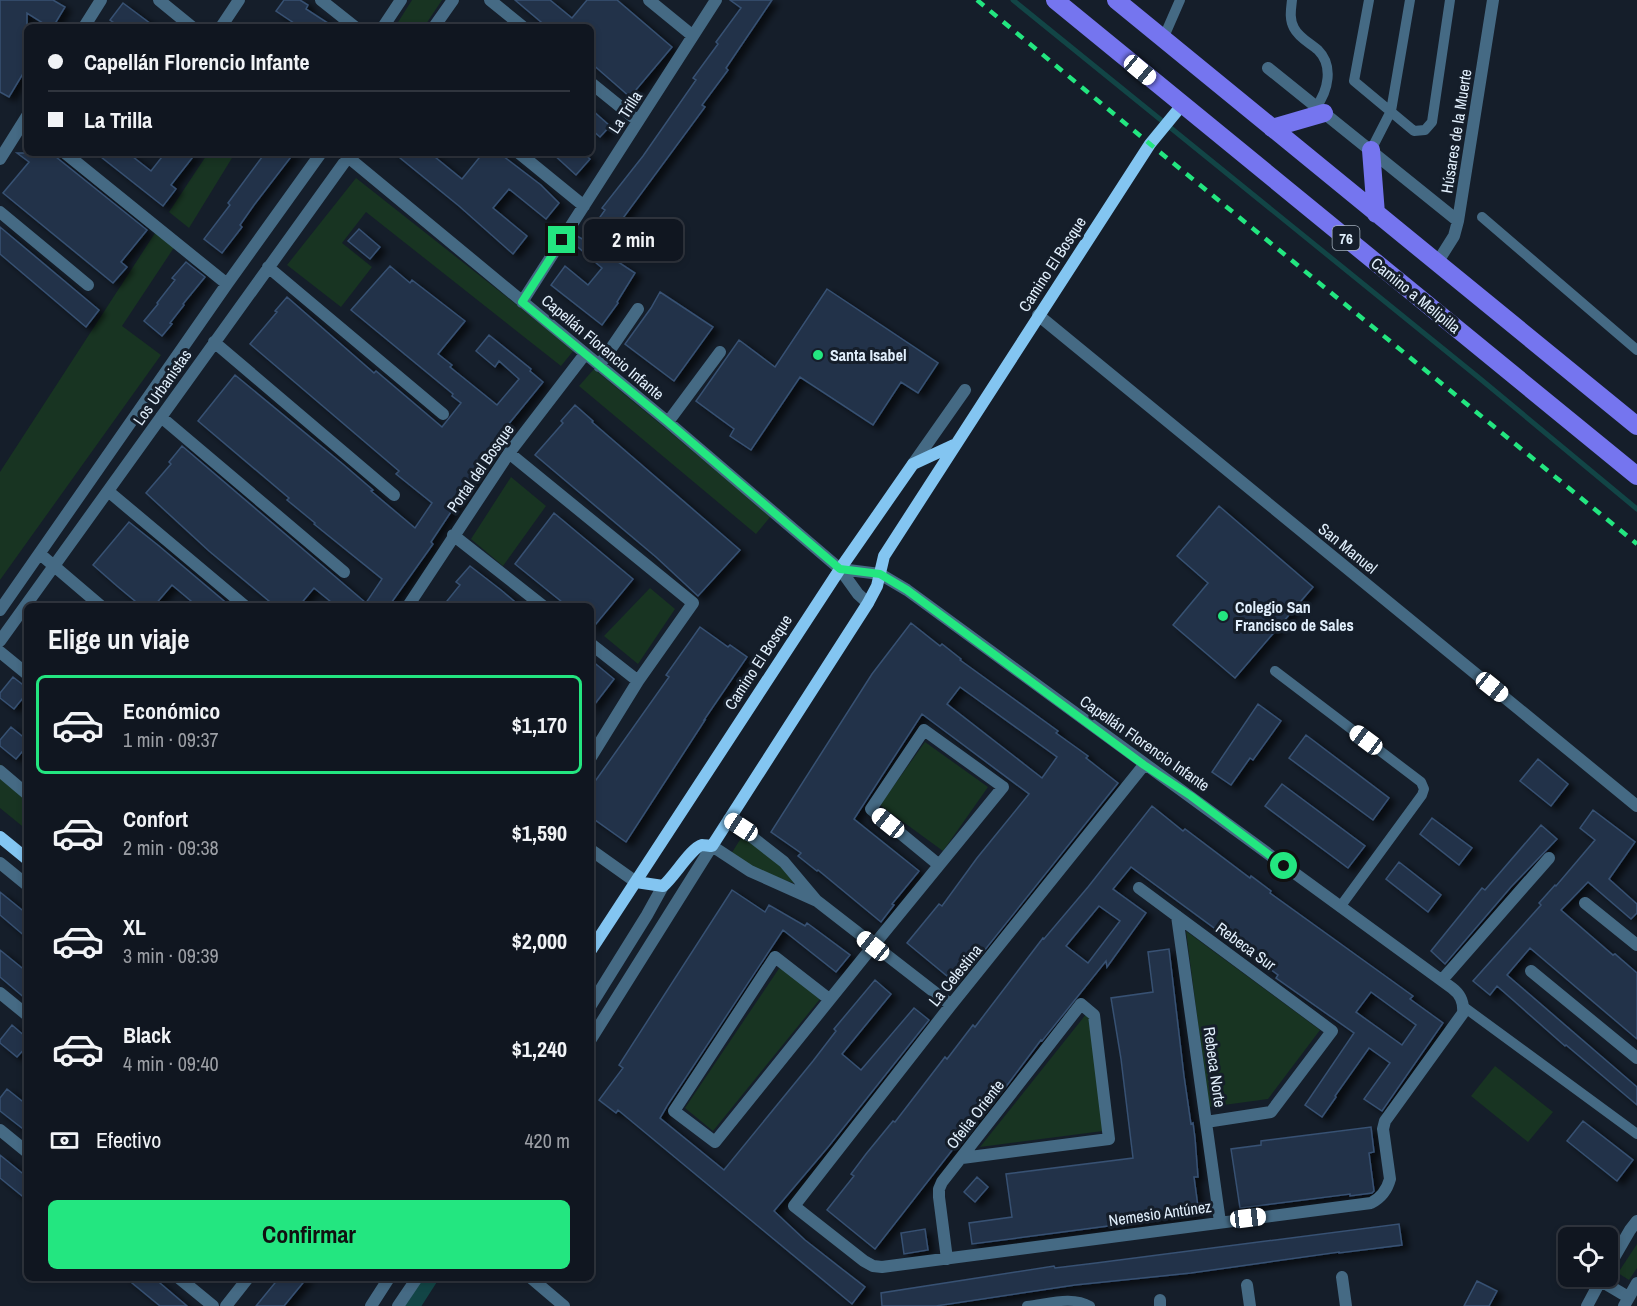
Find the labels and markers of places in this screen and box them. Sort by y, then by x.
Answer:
place label: Santa Isabel [830,344,907,366]
marker: Santa Isabel [811,348,825,362]
place label: Colegio San Francisco de Sales [1235,596,1354,636]
marker: Colegio San Francisco de Sales [1216,609,1230,623]

